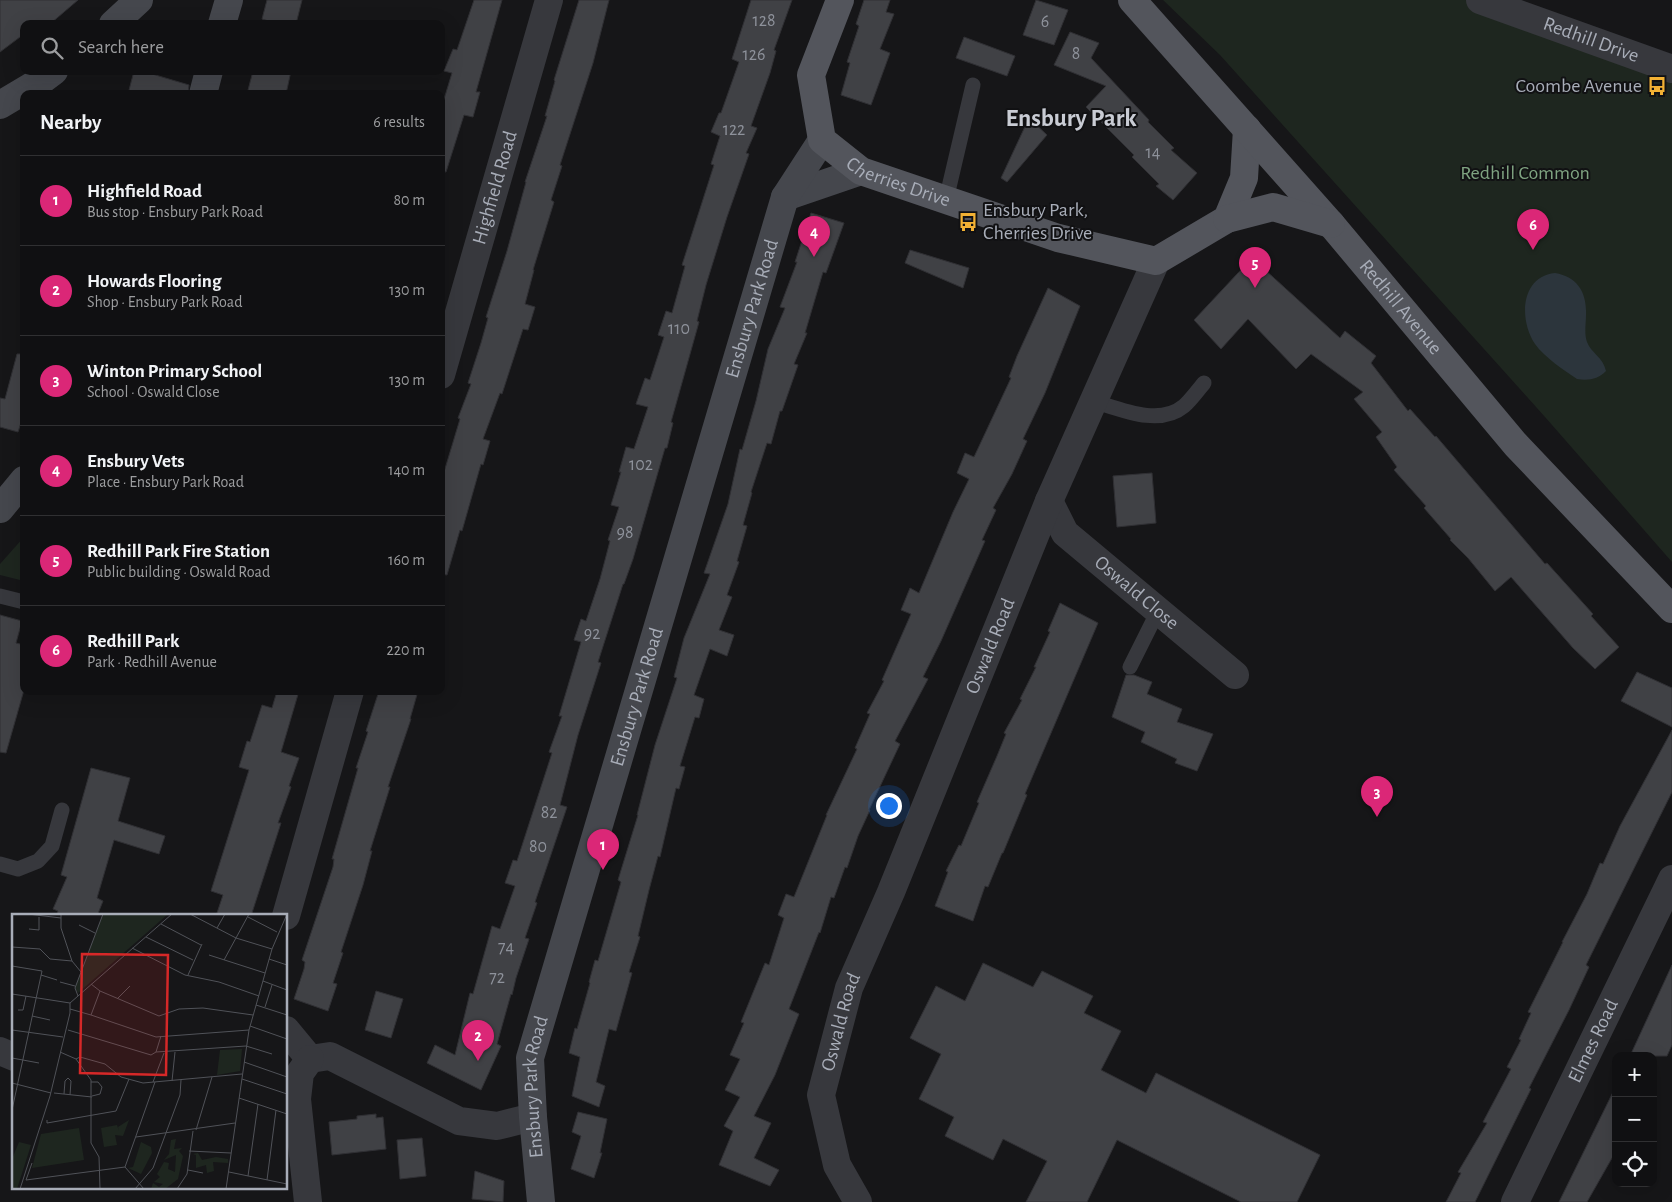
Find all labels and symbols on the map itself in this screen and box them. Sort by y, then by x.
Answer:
house number: 128 [753,12,775,30]
house number: 6 [1041,13,1049,31]
street label: Redhill Drive [1541,14,1642,66]
house number: 8 [1072,45,1080,63]
house number: 126 [743,46,765,64]
bus stop icon: Coombe Avenue [1646,75,1668,97]
place label: Coombe Avenue [1515,76,1642,96]
district label: Ensbury Park [1005,106,1137,131]
house number: 122 [723,121,745,139]
street label: Highfield Road [469,128,521,247]
house number: 14 [1146,144,1161,162]
street label: Cherries Drive [842,153,953,211]
park label: Redhill Common [1460,163,1590,183]
place label: Ensbury Park, Cherries Drive [983,200,1092,243]
pin: 6 [1517,209,1549,250]
bus stop icon: Ensbury Park, Cherries Drive [957,211,979,233]
pin: 4 [798,216,830,257]
street label: Ensbury Park Road [722,237,782,380]
pin: 5 [1239,247,1271,288]
street label: Redhill Avenue [1355,256,1446,358]
house number: 110 [668,320,690,338]
house number: 102 [629,456,653,474]
house number: 98 [617,524,634,542]
street label: Oswald Close [1091,552,1182,633]
street label: Oswald Road [962,595,1019,697]
house number: 92 [584,625,600,643]
street label: Ensbury Park Road [607,625,667,769]
pin: 3 [1361,776,1393,817]
your location [876,793,902,819]
house number: 82 [541,804,557,822]
pin: 1 [587,829,619,870]
house number: 80 [529,838,547,856]
inset map [12,914,288,1190]
house number: 74 [498,939,514,957]
house number: 72 [489,969,505,987]
street label: Oswald Road [818,970,864,1073]
street label: Elmes Road [1565,996,1622,1086]
street label: Ensbury Park Road [520,1014,552,1159]
pin: 2 [462,1020,494,1061]

